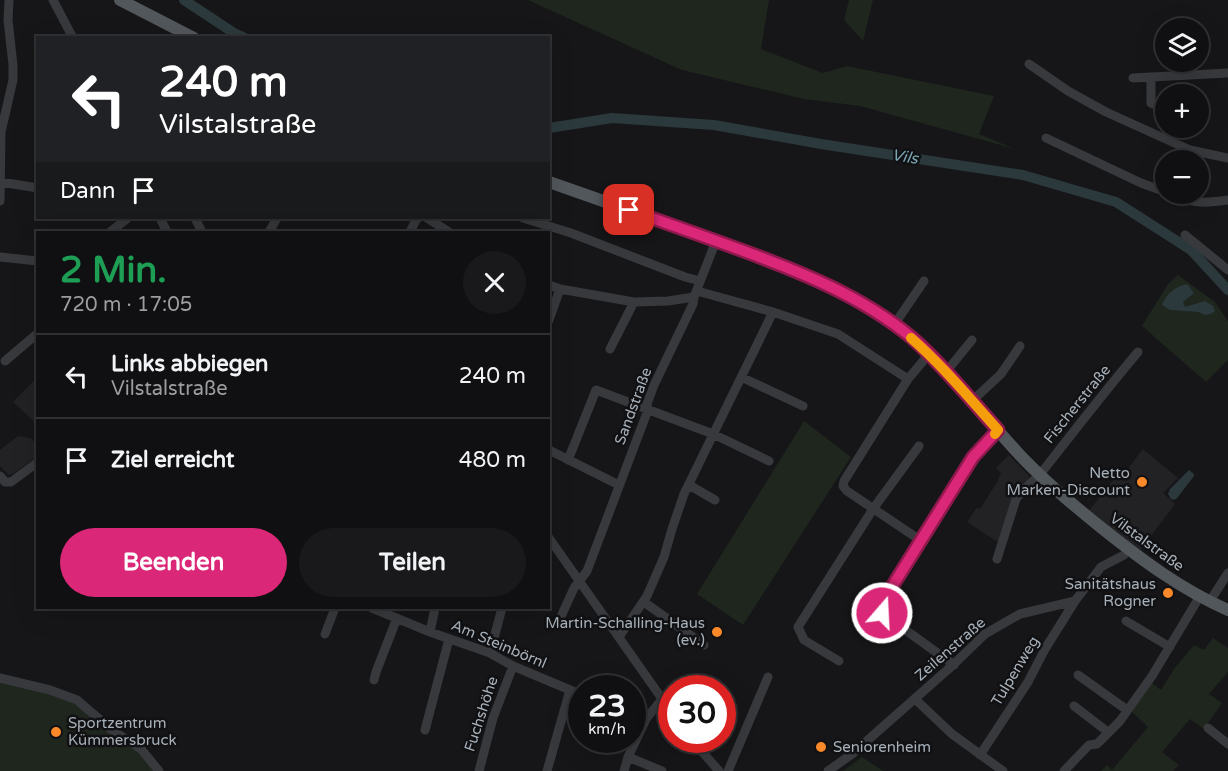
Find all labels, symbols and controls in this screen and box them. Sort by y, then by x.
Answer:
map controls [1155,18,1209,204]
button: layers [1155,18,1209,72]
text: 240 m [159,57,288,108]
icon: left [60,60,138,138]
button: + [1155,84,1209,138]
text: Vilstalstraße [159,108,316,141]
water label: Vils [890,145,921,169]
button: − [1155,150,1209,204]
icon: arrive [127,174,160,207]
text: Dann [60,178,115,204]
pin [603,184,654,235]
icon: arrive [612,193,645,226]
text: 2 Min. [60,249,167,292]
button: close [463,251,526,314]
text: 720 m · 17:05 [60,293,192,317]
text: Links abbiegen [111,351,269,377]
icon: left [60,360,93,393]
street label: Fischerstraße [1040,361,1114,447]
text: 240 m [459,363,526,389]
street label: Sandstraße [611,365,655,447]
text: Vilstalstraße [111,377,228,401]
icon: arrive [60,444,93,477]
text: Ziel erreicht [111,447,234,473]
text: 480 m [459,447,526,473]
place label: Netto Marken-Discount [1007,464,1130,499]
marker: Netto Marken-Discount [1135,475,1149,489]
street label: Vilstalstraße [1106,509,1188,575]
button: Beenden [60,528,287,597]
button: Teilen [299,528,526,597]
place label: Sanitätshaus Rogner [1065,575,1156,610]
position arrow [850,581,914,645]
marker: Sanitätshaus Rogner [1161,586,1175,600]
street label: Zeilenstraße [911,613,989,685]
place label: Martin-Schalling-Haus (ev.) [545,614,705,649]
street label: Am Steinbörnl [449,616,549,672]
marker: Martin-Schalling-Haus (ev.) [710,625,724,639]
street label: Tulpenweg [987,633,1043,709]
street label: Fuchshöhe [460,674,502,754]
speed limit sign: 30 [658,675,736,753]
text: 23 [588,688,626,725]
place label: Sportzentrum Kümmersbruck [68,714,177,749]
text: km/h [588,720,626,738]
marker: Sportzentrum Kümmersbruck [49,725,63,739]
place label: Seniorenheim [833,738,931,756]
marker: Seniorenheim [814,740,828,754]

